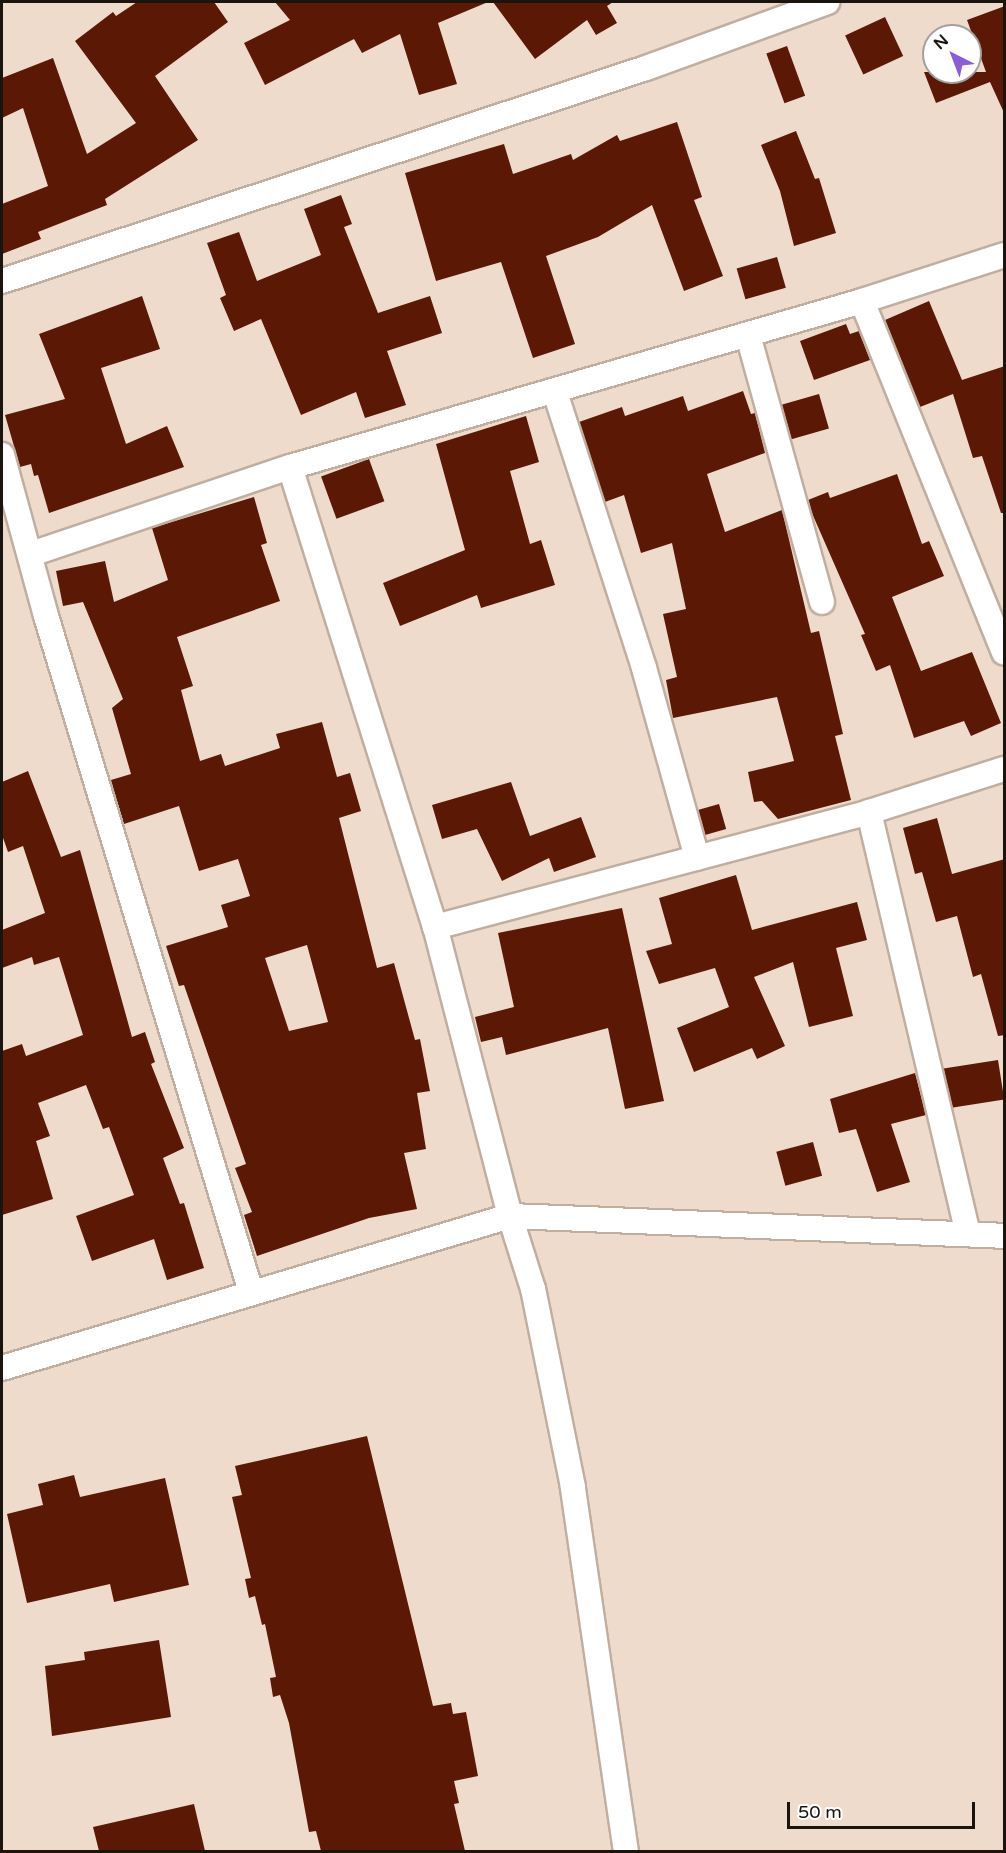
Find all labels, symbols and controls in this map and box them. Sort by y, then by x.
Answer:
north arrow [922,24,982,84]
text: N [930,30,953,54]
scale bar [790,1790,978,1828]
text: 50 m [798,1801,842,1823]

